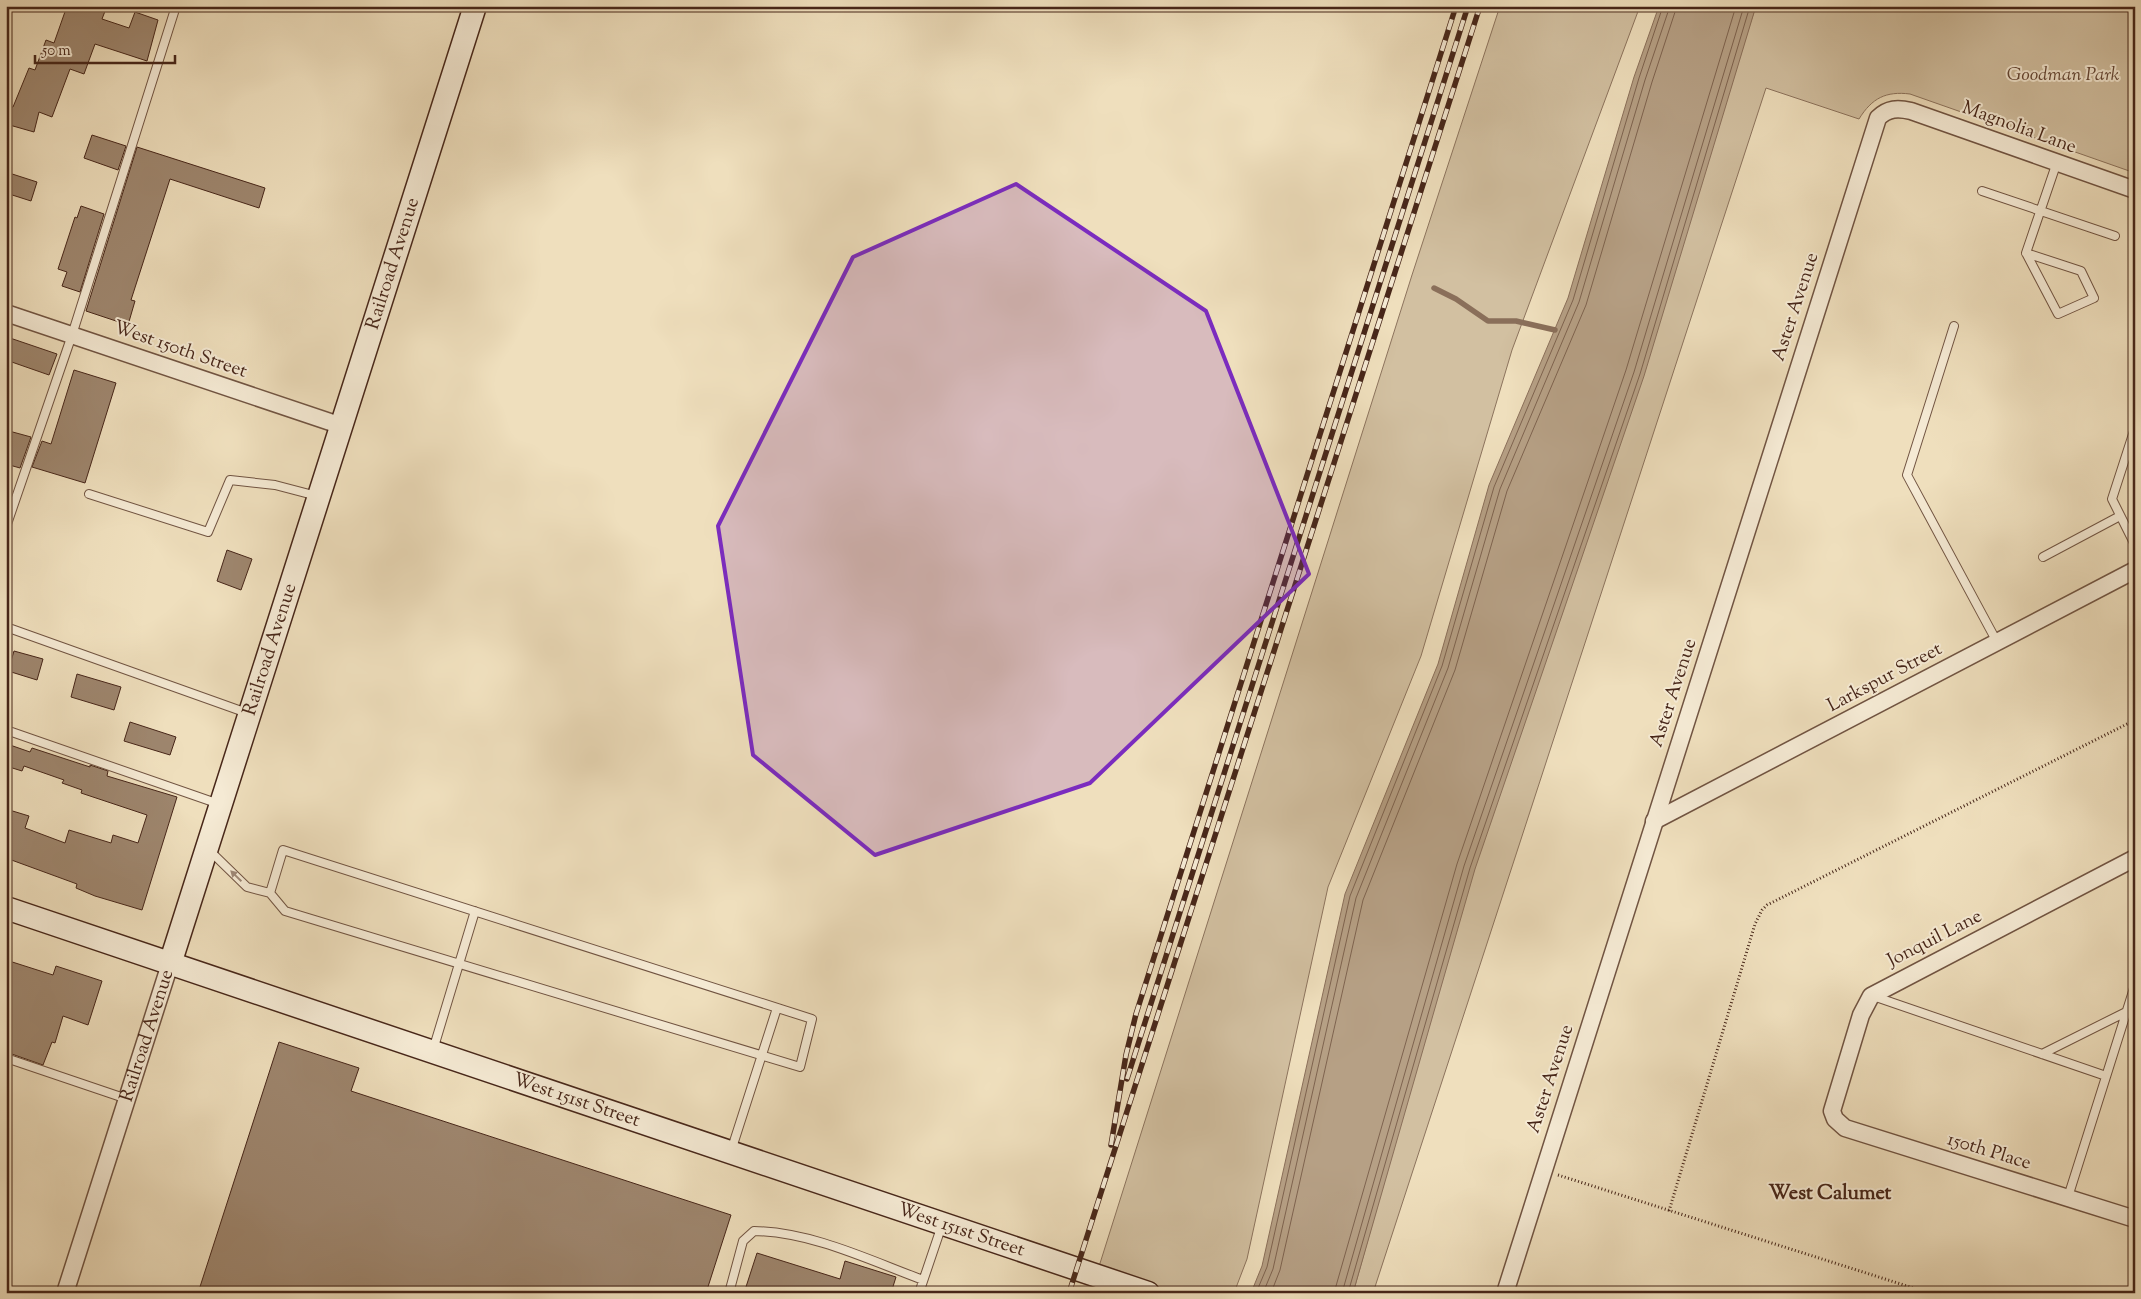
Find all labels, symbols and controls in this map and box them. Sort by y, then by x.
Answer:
scale bar [35,32,175,64]
text: 50 m [41,41,71,62]
park label: Goodman Park [2007,62,2120,89]
street label: Magnolia Lane [1958,95,2080,161]
street label: Railroad Avenue [359,194,427,333]
street label: Aster Avenue [1766,249,1826,365]
street label: West 150th Street [110,314,251,386]
street label: Railroad Avenue [236,580,304,719]
street label: Aster Avenue [1644,635,1704,751]
street label: Larkspur Street [1823,636,1948,720]
one-way arrow [230,870,242,882]
street label: Jonquil Lane [1882,903,1987,975]
street label: Railroad Avenue [113,966,181,1105]
street label: Aster Avenue [1521,1021,1581,1137]
street label: West 151st Street [509,1066,644,1134]
street label: 150th Place [1944,1126,2034,1178]
district label: West Calumet [1769,1180,1892,1209]
street label: West 151st Street [894,1196,1029,1264]

